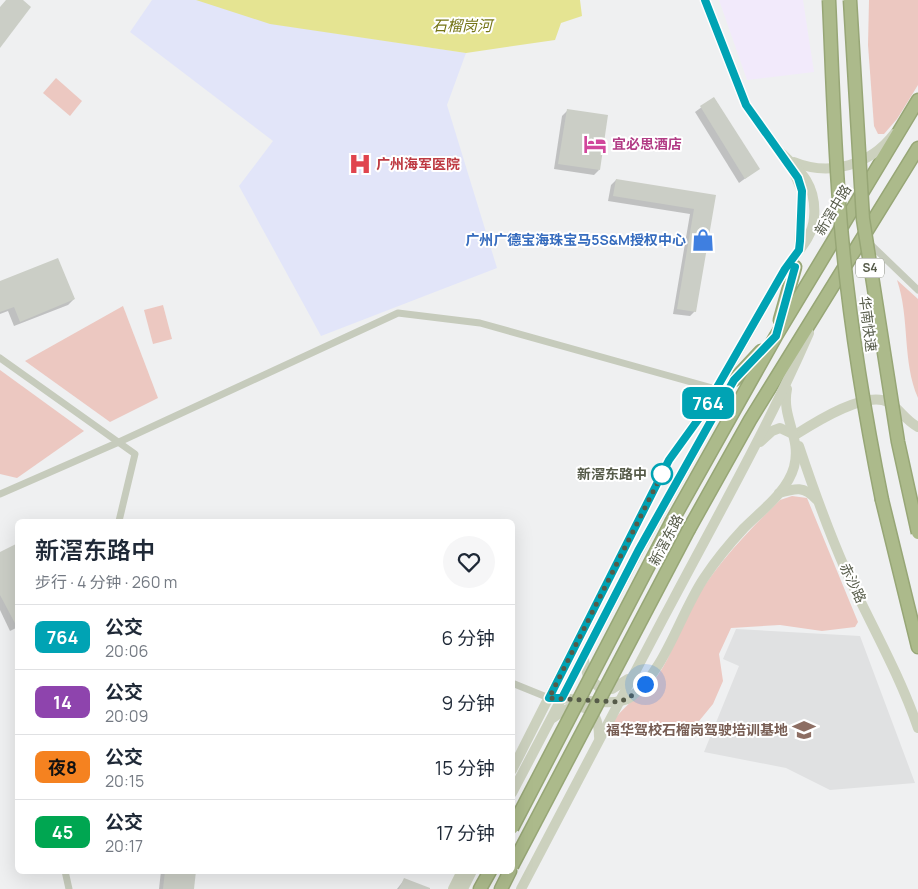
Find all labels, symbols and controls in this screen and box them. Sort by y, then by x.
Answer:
water label: 石榴岗河 [432,15,495,36]
hotel icon: 宜必思酒店 [582,131,608,157]
place label: 宜必思酒店 [612,134,682,153]
hospital icon: 广州海军医院 [347,151,373,177]
place label: 广州海军医院 [376,154,460,173]
street label: 新滘中路 [810,181,855,239]
shop icon: 广州广德宝海珠宝马5S&M授权中心 [690,227,716,253]
place label: 广州广德宝海珠宝马5S&M授权中心 [465,230,686,249]
road number: S4 [856,258,884,278]
street label: 华南快速 [856,295,881,353]
line badge: 764 [679,387,737,419]
text: 764 [692,391,724,415]
marker: 新滘东路中 [651,463,673,485]
place label: 新滘东路中 [577,464,647,483]
street label: 新滘东路 [644,511,687,569]
text: 新滘东路中 [35,533,155,566]
button: heart [443,536,495,588]
street label: 赤沙路 [836,560,871,606]
text: 步行 · 4 分钟 · 260 m [35,571,177,593]
text: 公交 [105,614,143,640]
text: 764 [47,625,78,649]
text: 6 分钟 [441,625,495,651]
text: 20:06 [105,640,148,662]
your location [633,672,658,697]
text: 公交 [105,679,143,705]
text: 14 [53,690,72,714]
text: 9 分钟 [441,690,495,716]
text: 20:09 [105,705,148,727]
school or university icon: 福华驾校石榴岗驾驶培训基地 [791,717,817,743]
place label: 福华驾校石榴岗驾驶培训基地 [606,720,788,739]
text: 公交 [105,744,143,770]
text: 夜8 [48,755,77,779]
text: 15 分钟 [435,755,495,781]
text: 20:15 [105,770,144,792]
text: 公交 [105,809,143,835]
text: 45 [52,820,73,844]
text: 17 分钟 [436,820,495,846]
text: 20:17 [105,835,143,857]

